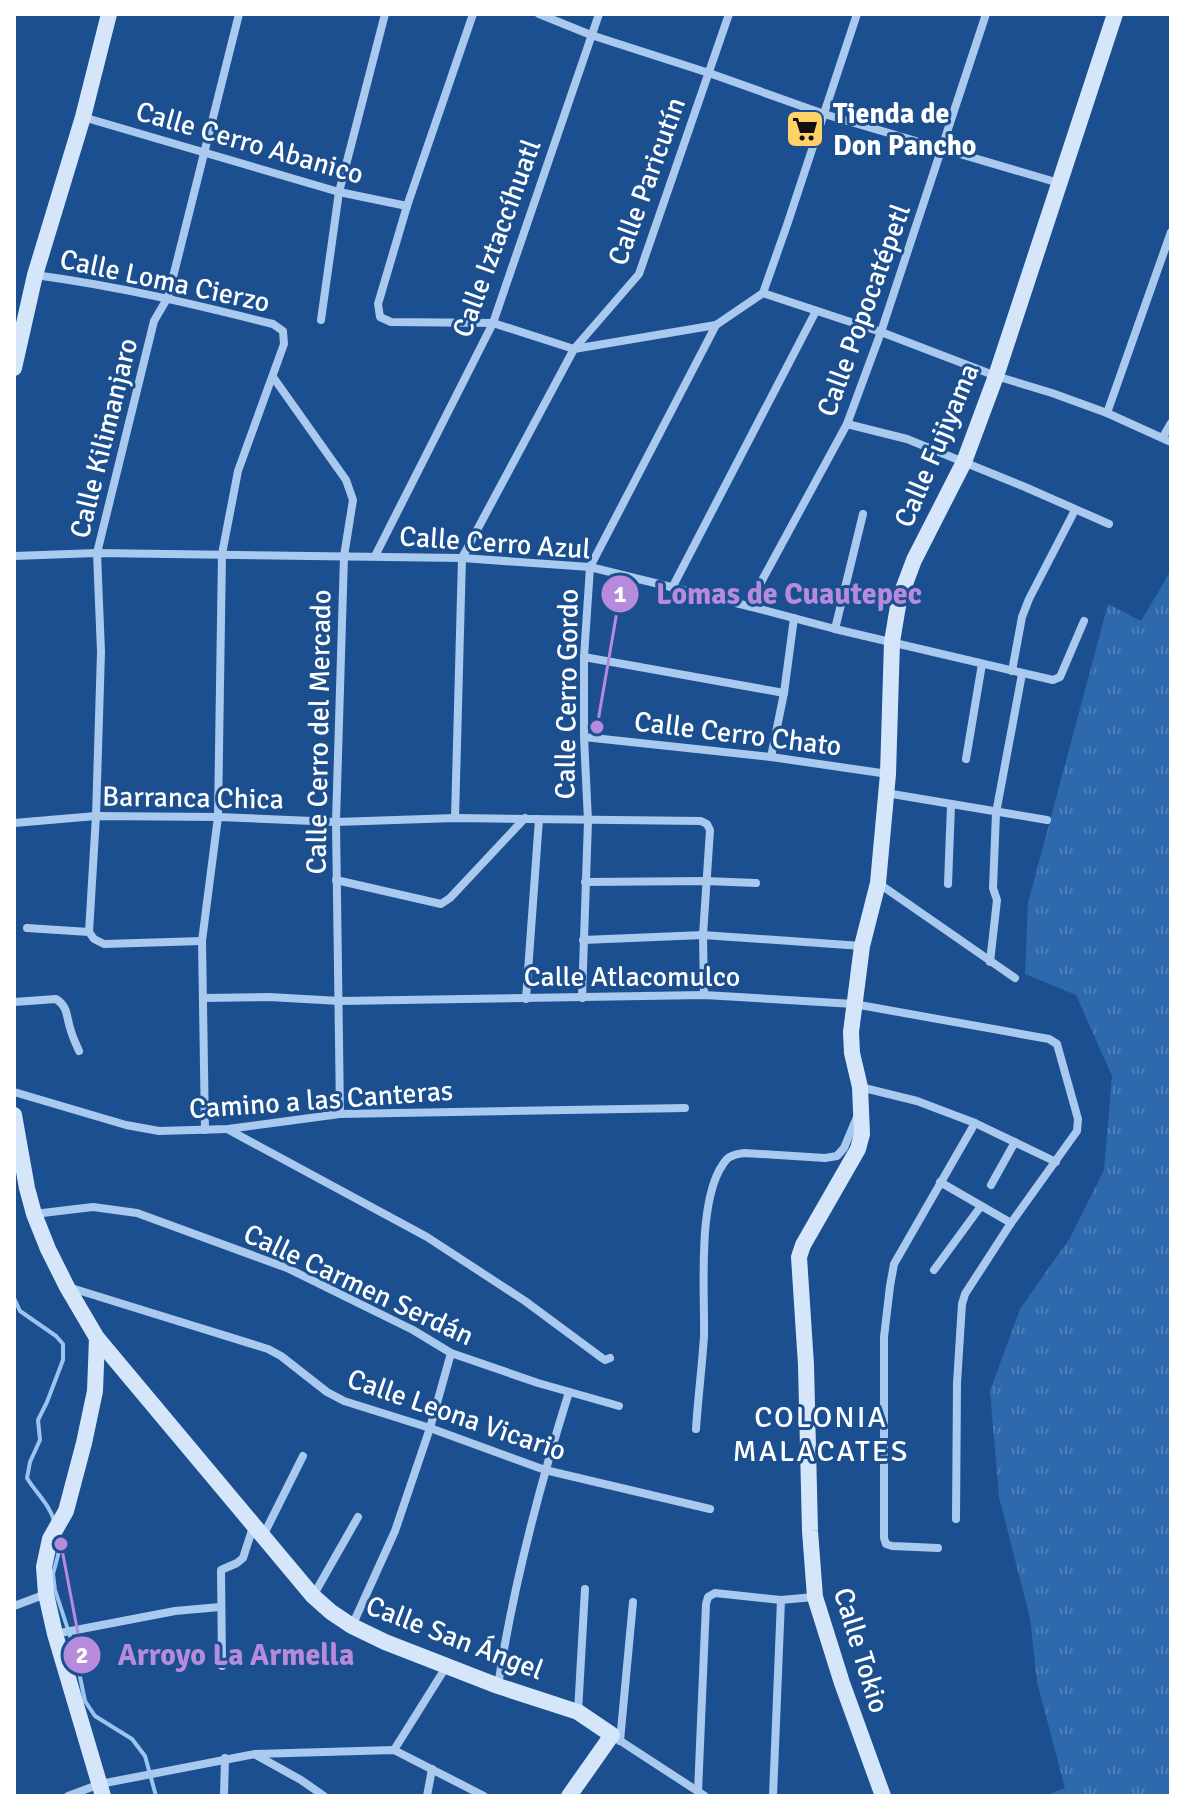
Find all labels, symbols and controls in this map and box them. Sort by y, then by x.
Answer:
street label: Calle Paricutín [601,93,693,270]
street label: Calle Cerro Abanico [132,94,367,192]
place label: Tienda de Don Pancho [833,97,977,163]
supermarket icon: Tienda de Don Pancho [784,108,826,150]
street label: Calle Iztaccíhuatl [445,135,549,342]
street label: Calle Popocatépetl [810,199,918,421]
street label: Calle Loma Cierzo [57,242,273,320]
street label: Calle Kilimanjaro [63,335,145,542]
street label: Calle Fujiyama [887,358,987,532]
street label: Calle Cerro Azul [398,519,592,567]
callout: Lomas de Cuautepec [600,567,938,621]
text: Lomas de Cuautepec [656,576,922,613]
text: 1 [614,579,627,609]
street label: Calle Cerro del Mercado [300,589,338,875]
street label: Calle Cerro Gordo [548,589,586,800]
street label: Calle Cerro Chato [632,704,843,764]
street label: Barranca Chica [102,779,284,817]
street label: Calle Atlacomulco [524,960,740,994]
street label: Camino a las Canteras [188,1074,454,1126]
street label: Calle Carmen Serdán [238,1217,479,1353]
street label: Calle Leona Vicario [343,1362,571,1468]
district label: COLONIA MALACATES [733,1399,909,1470]
street label: Calle Tokio [826,1584,896,1717]
street label: Calle San Ángel [361,1588,548,1687]
callout: Arroyo La Armella [62,1628,370,1682]
text: Arroyo La Armella [118,1637,354,1674]
text: 2 [76,1640,88,1670]

